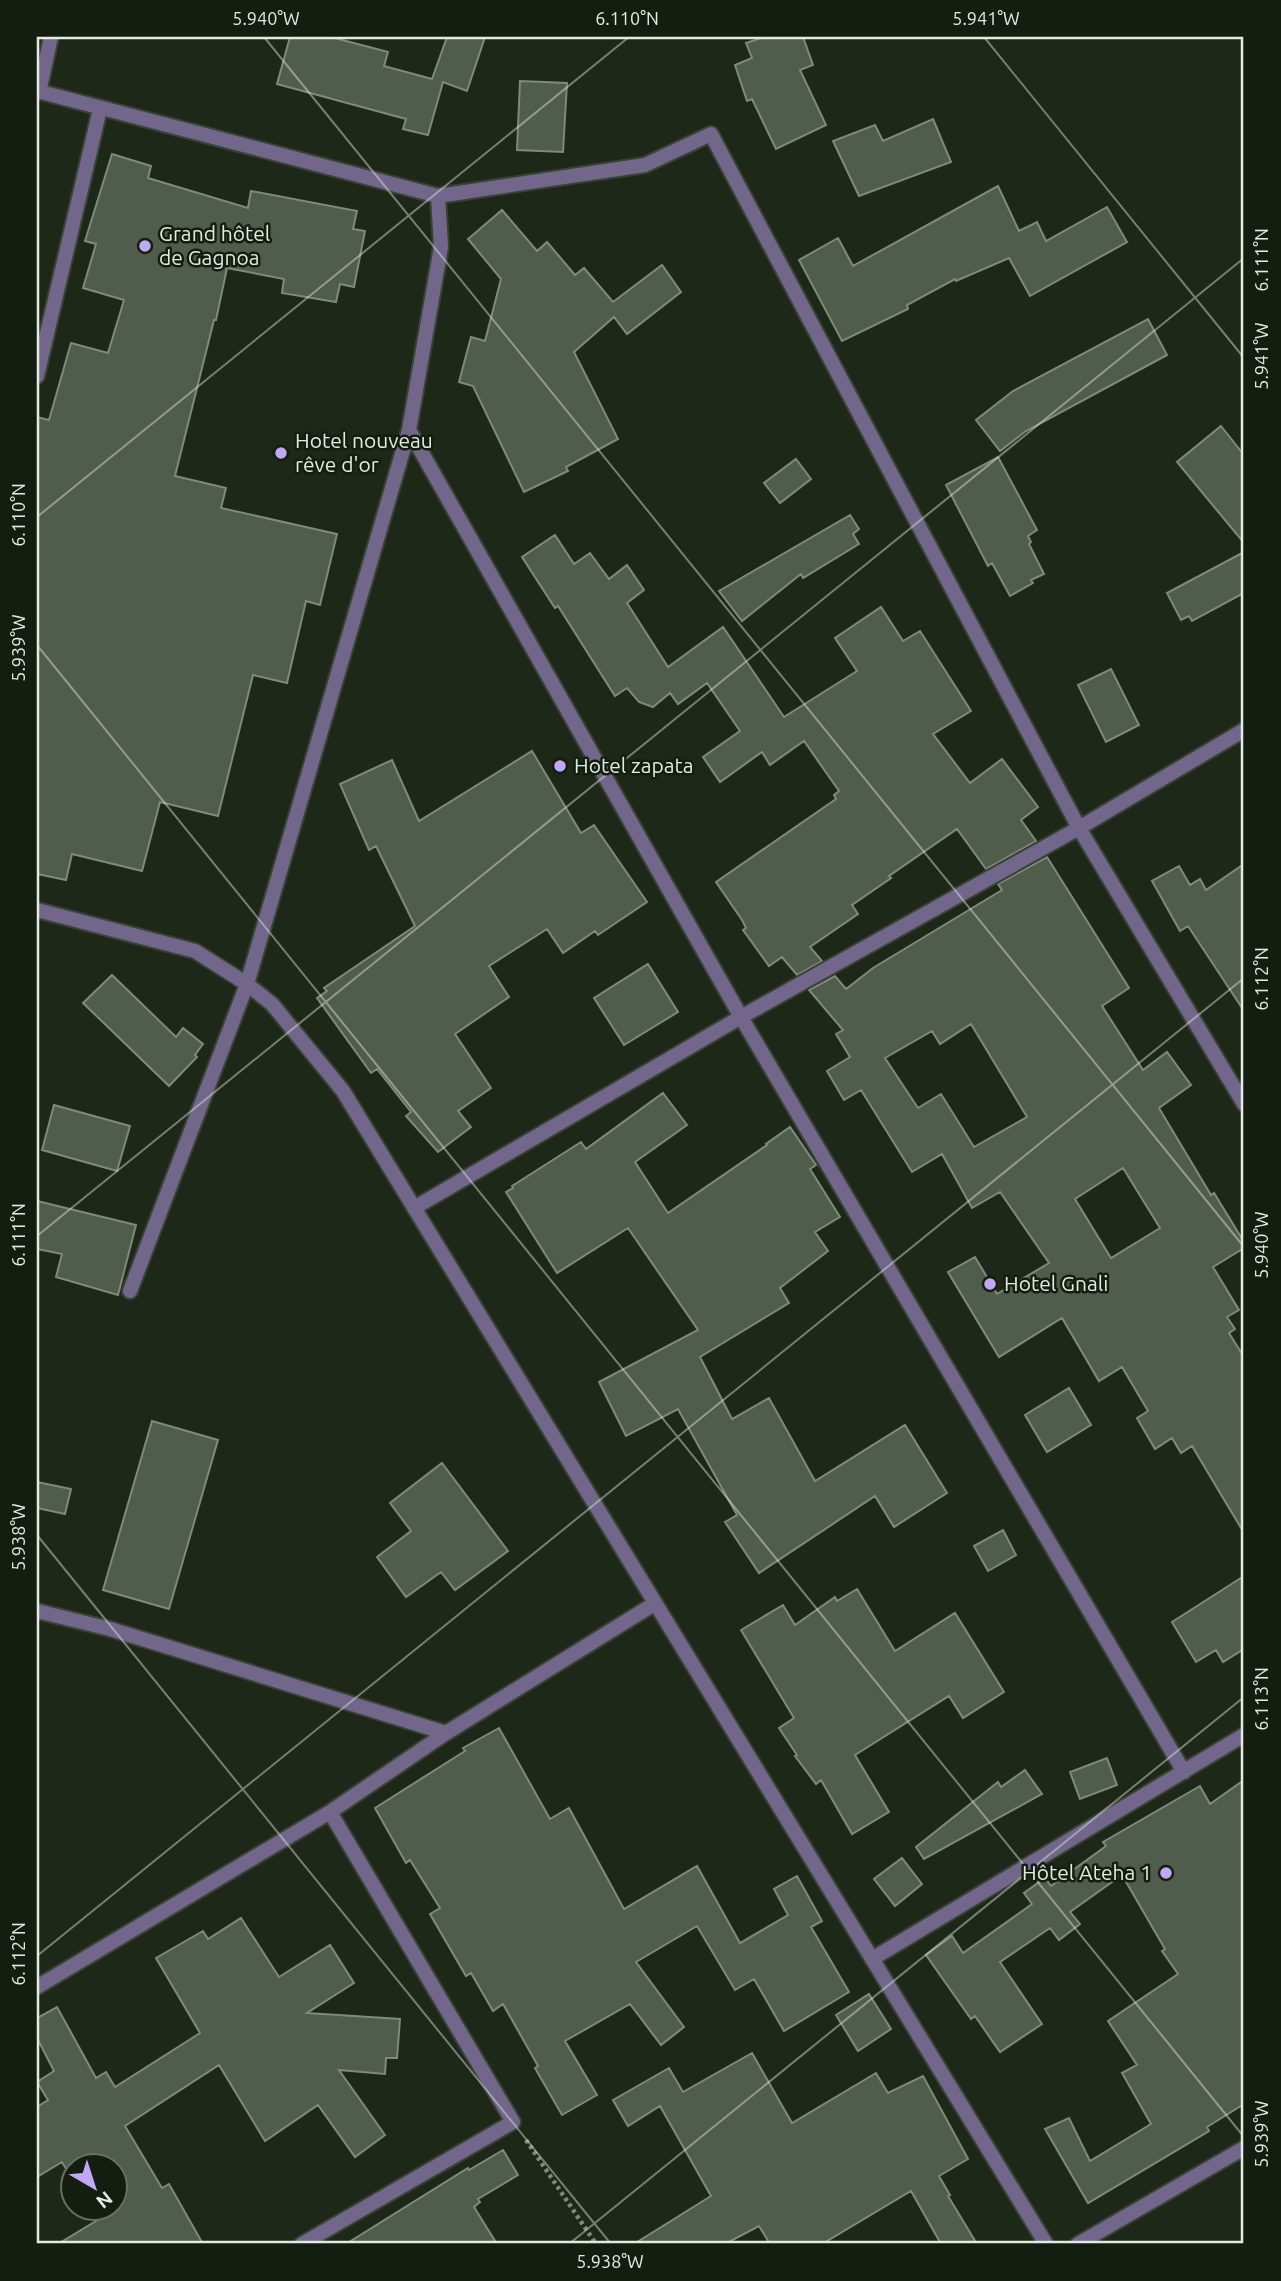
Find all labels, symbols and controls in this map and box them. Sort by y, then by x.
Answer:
text: 5.940°W [232,8,300,28]
text: 6.110°N [595,8,659,28]
text: 5.941°W [952,8,1020,28]
place label: Grand hôtel de Gagnoa [159,221,270,269]
text: 6.111°N [1251,228,1271,292]
marker: Grand hôtel de Gagnoa [137,238,153,254]
text: 5.941°W [1251,322,1271,390]
place label: Hotel nouveau rêve d'or [295,428,433,476]
marker: Hotel nouveau rêve d'or [273,445,289,461]
text: 6.110°N [8,483,28,547]
text: 5.939°W [8,614,28,682]
place label: Hotel zapata [574,753,694,777]
marker: Hotel zapata [552,758,568,774]
text: 6.112°N [1251,947,1271,1011]
text: 6.111°N [8,1203,28,1267]
text: 5.940°W [1251,1211,1271,1279]
place label: Hotel Gnali [1004,1271,1108,1295]
marker: Hotel Gnali [982,1276,998,1292]
text: 5.938°W [8,1503,28,1571]
text: 6.113°N [1251,1667,1271,1731]
place label: Hôtel Ateha 1 [1022,1860,1152,1884]
marker: Hôtel Ateha 1 [1158,1865,1174,1881]
text: 6.112°N [8,1922,28,1986]
text: 5.939°W [1251,2100,1271,2168]
north arrow [60,2152,130,2222]
text: N [92,2187,117,2213]
text: 5.938°W [576,2251,644,2271]

